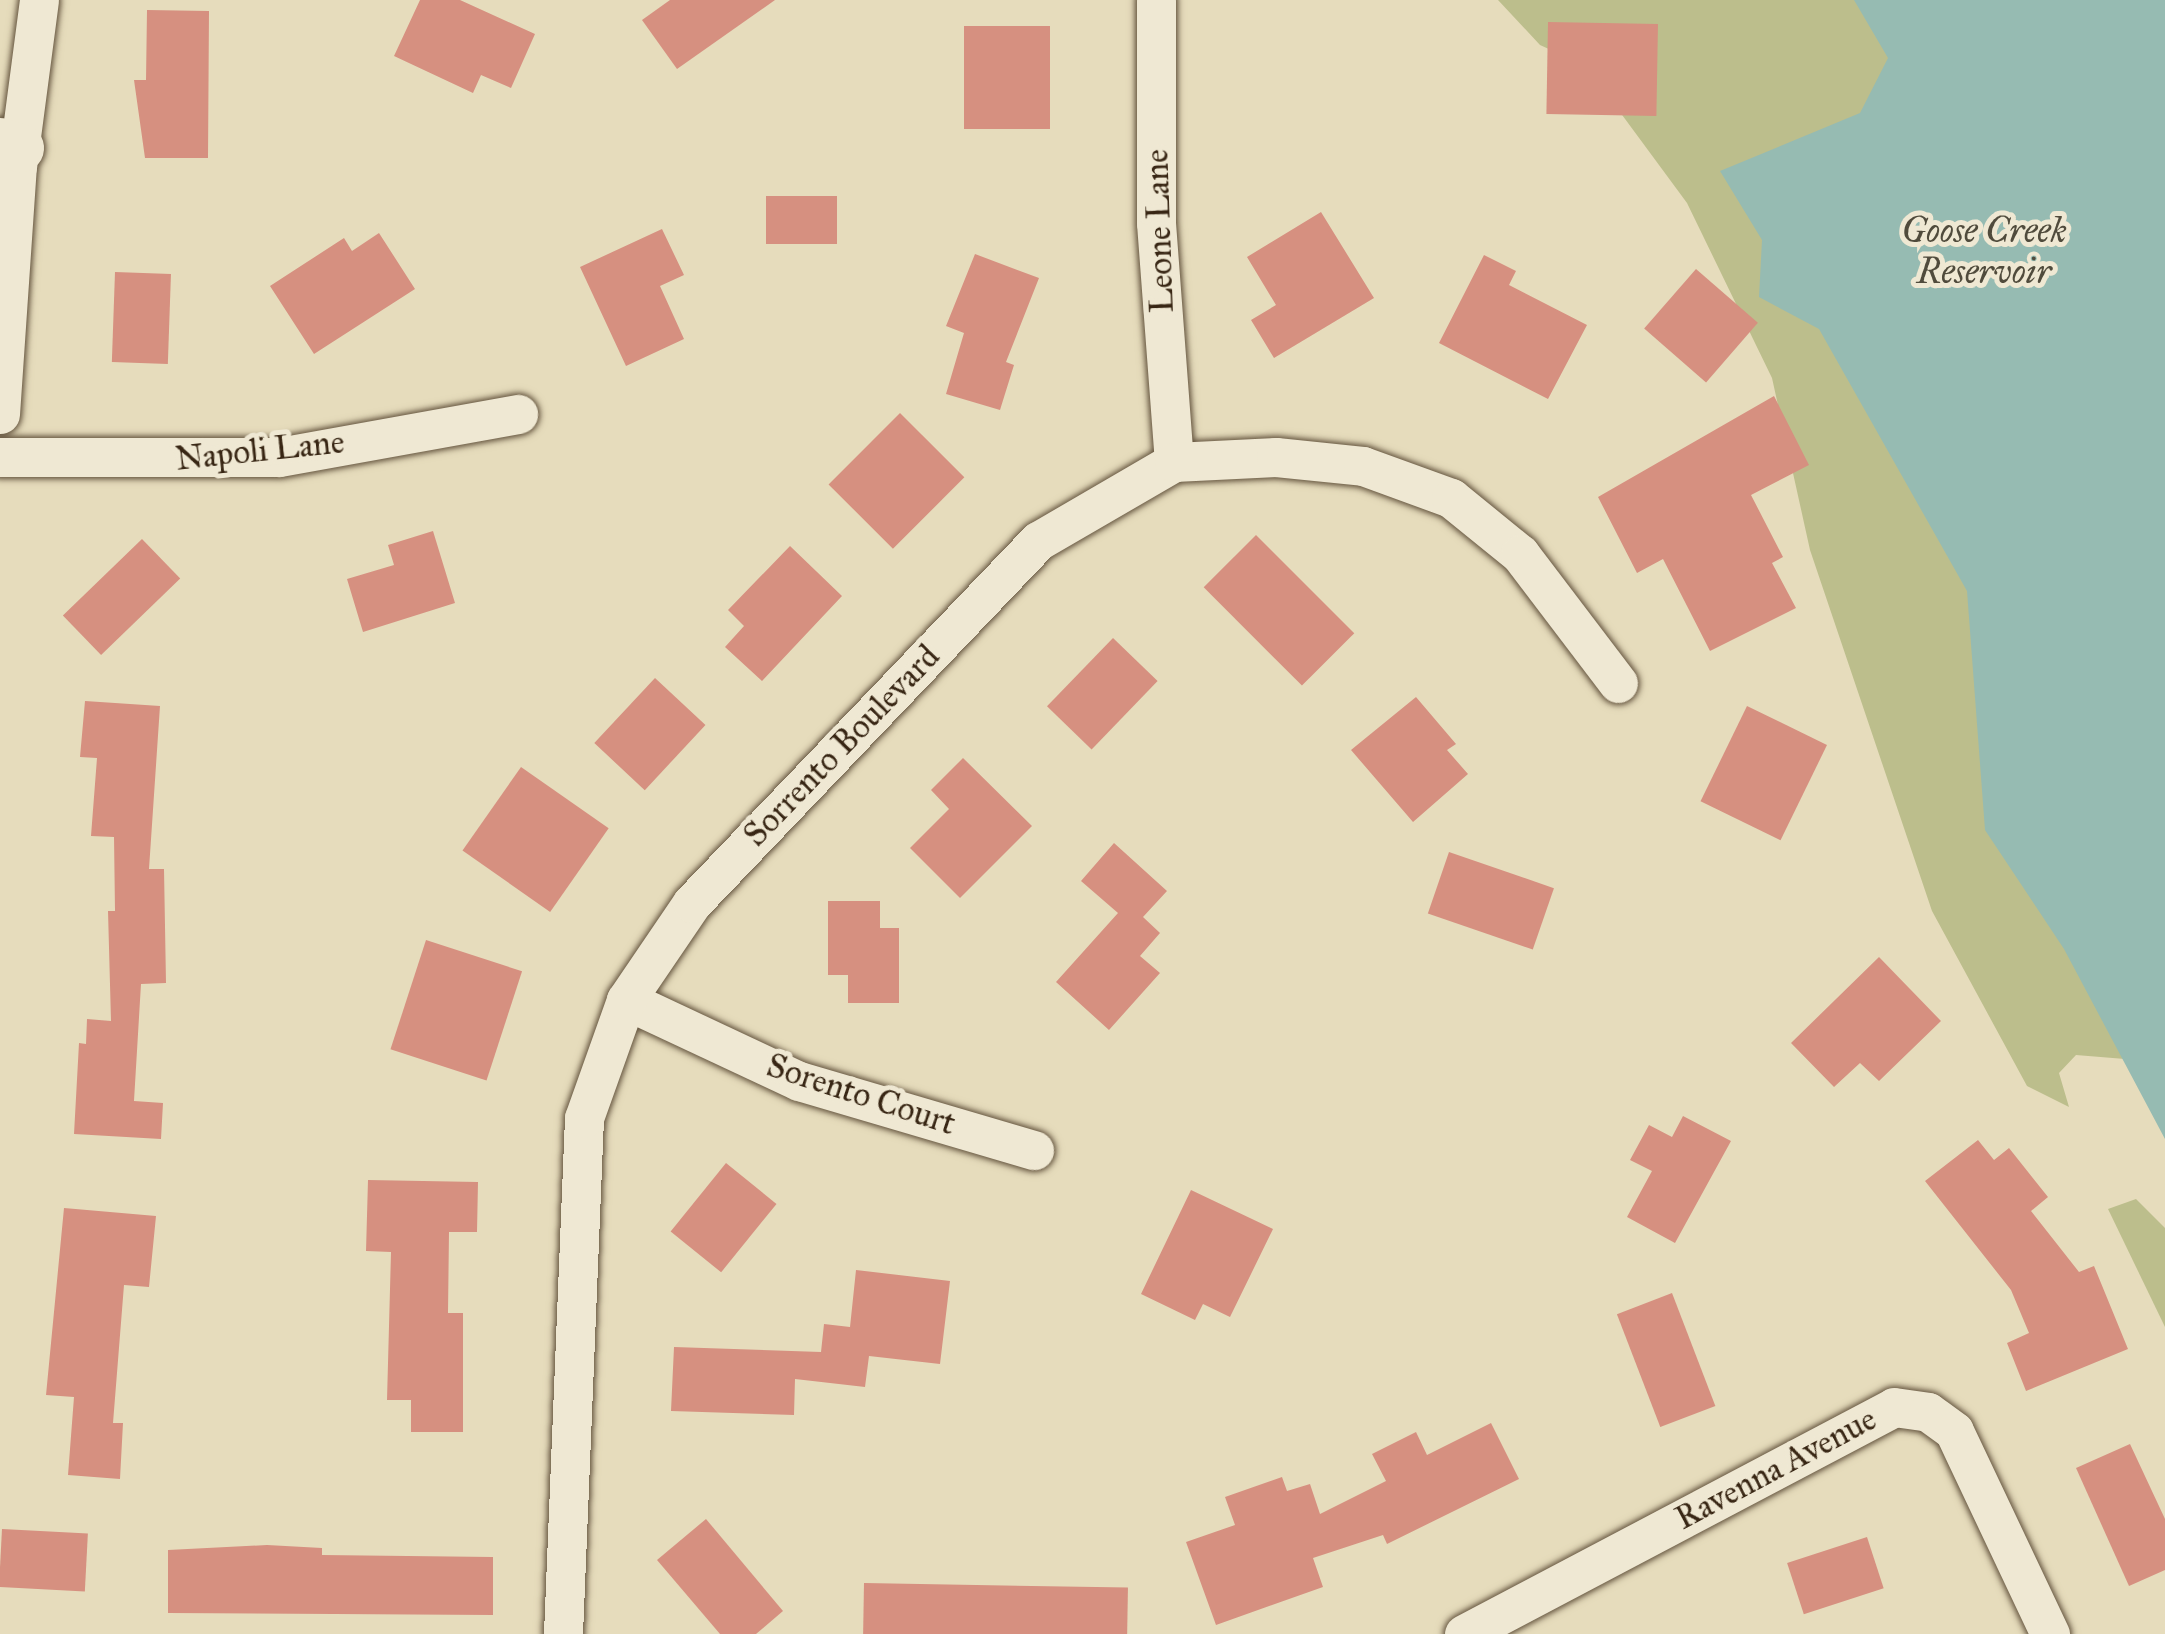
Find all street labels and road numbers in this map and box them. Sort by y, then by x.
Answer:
street label: Leone Lane [1137,149,1183,313]
street label: Napoli Lane [174,422,346,480]
street label: Sorrento Boulevard [736,637,948,855]
street label: Sorento Court [762,1046,960,1144]
street label: Ravenna Avenue [1669,1399,1883,1539]

